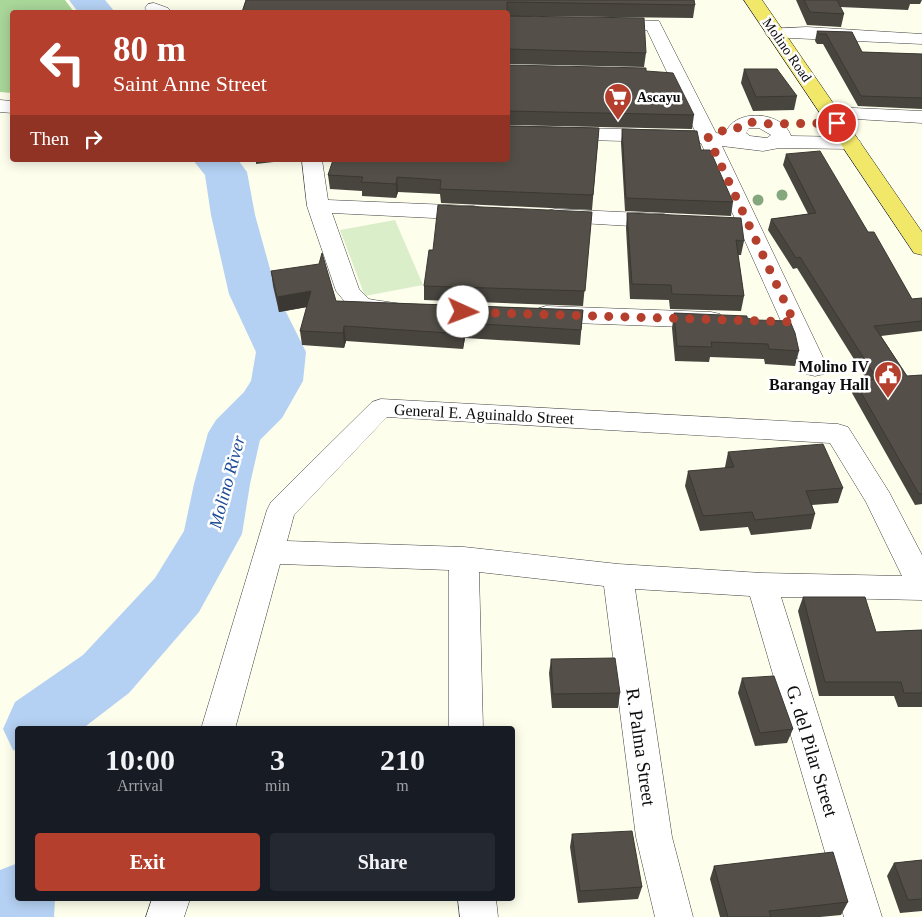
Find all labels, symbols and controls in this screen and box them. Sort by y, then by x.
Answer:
street label: Molino Road [760,15,814,85]
icon: left [30,30,95,95]
text: 80 m [113,30,186,69]
text: Saint Anne Street [113,71,267,96]
supermarket icon: Ascayu [603,82,633,121]
place label: Ascayu [637,90,681,105]
pin [816,102,858,144]
icon: arrive [823,109,851,137]
icon: right [79,125,107,153]
text: Then [30,128,69,149]
position arrow [436,285,488,337]
place label: Molino IV Barangay Hall [769,358,870,394]
public building icon: Molino IV Barangay Hall [873,360,903,399]
street label: General E. Aguinaldo Street [393,401,575,428]
water label: Molino River [205,432,249,532]
street label: G. del Pilar Street [782,683,842,820]
street label: R. Palma Street [622,687,660,808]
text: 10:00 [105,743,175,776]
text: 3 [270,743,285,776]
text: 210 [380,743,425,776]
text: Arrival [117,777,163,794]
text: min [265,777,290,794]
text: m [396,777,409,794]
button: Exit [35,833,260,891]
button: Share [270,833,495,891]

